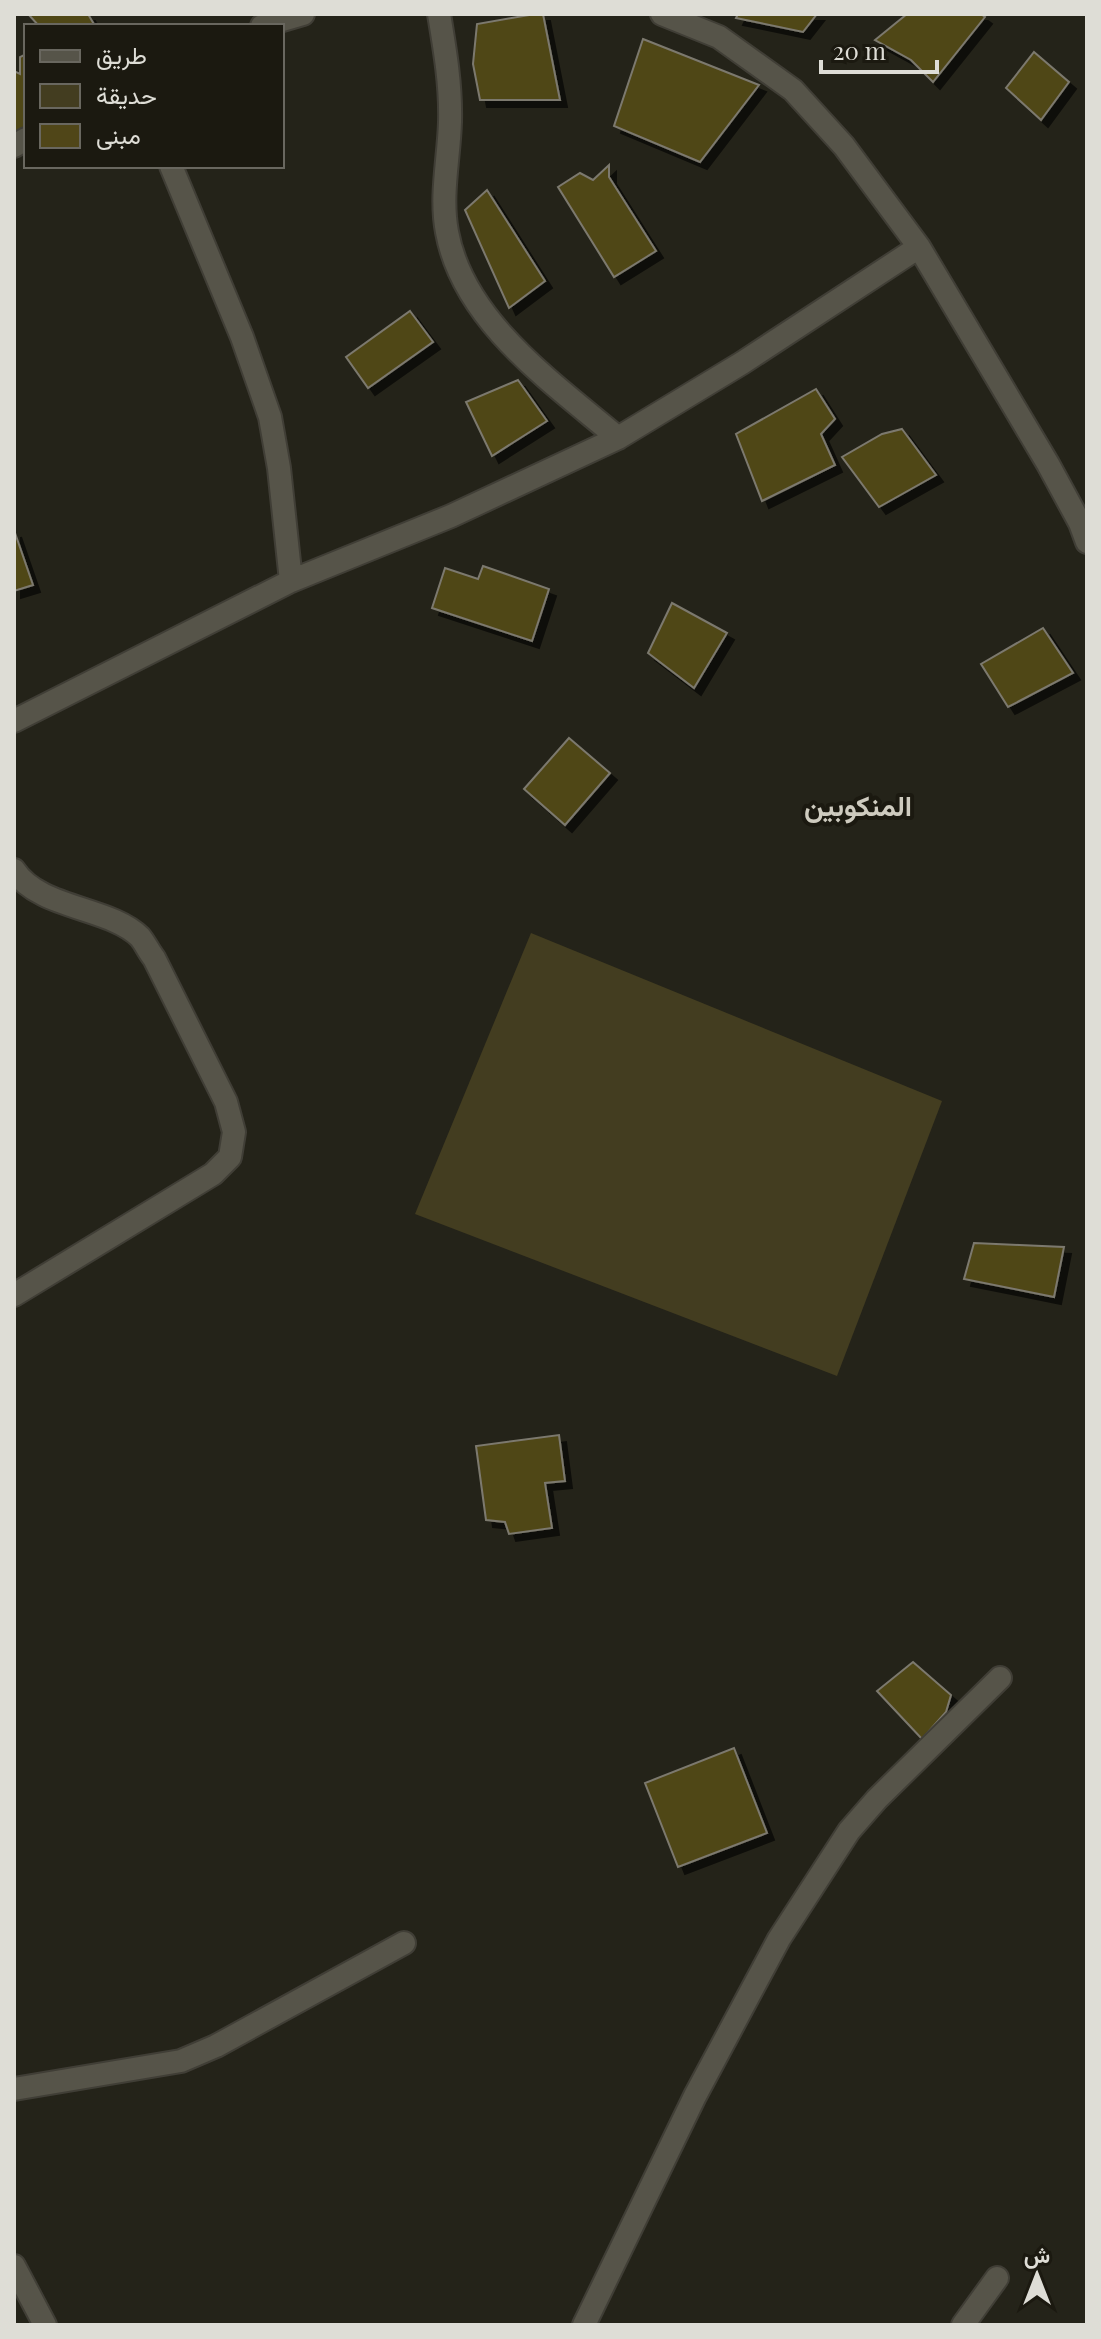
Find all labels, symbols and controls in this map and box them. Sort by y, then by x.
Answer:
legend [24,24,284,168]
scale bar [821,24,937,74]
text: 20 m [833,34,886,66]
text: طريق [96,38,147,71]
text: حديقة [96,78,157,110]
text: مبنى [96,118,141,150]
district label: المنكوبين [804,786,912,824]
north arrow [997,2235,1077,2315]
text: ش [1024,2239,1050,2269]

